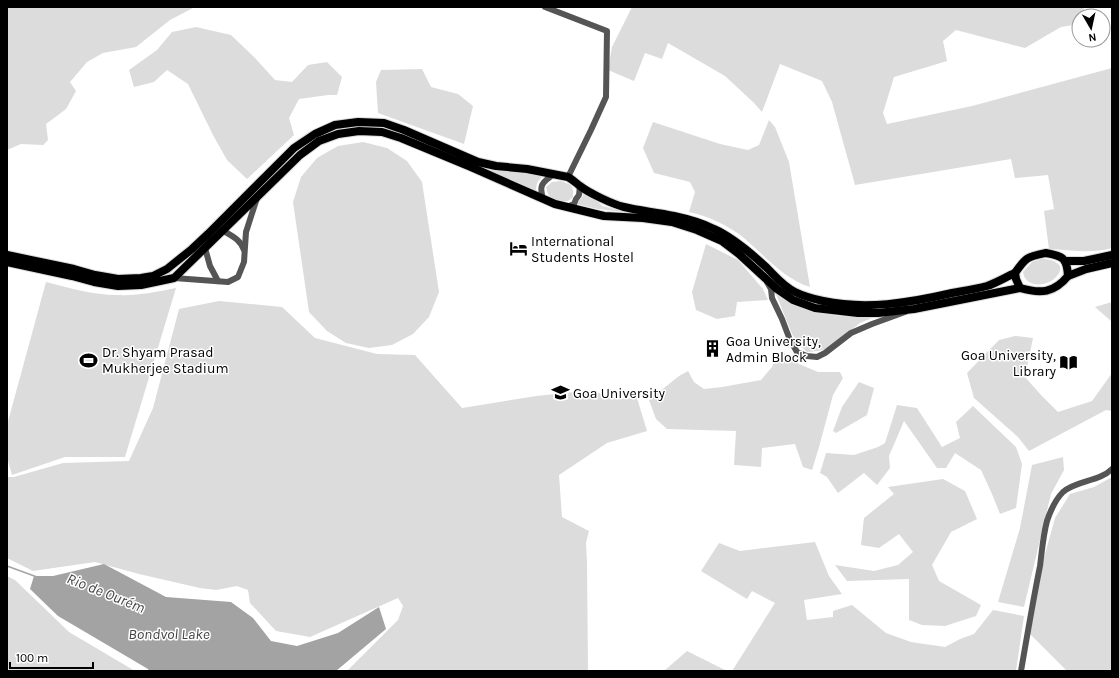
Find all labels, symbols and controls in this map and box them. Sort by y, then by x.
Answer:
north arrow [1071,8,1111,48]
text: N [1088,30,1097,44]
place label: International Students Hostel [531,233,634,266]
hotel icon: International Students Hostel [508,239,528,259]
place label: Goa University, Admin Block [726,333,821,366]
building icon: Goa University, Admin Block [703,339,723,359]
place label: Dr. Shyam Prasad Mukherjee Stadium [102,344,229,377]
place label: Goa University, Library [961,347,1056,380]
sports icon: Dr. Shyam Prasad Mukherjee Stadium [79,350,99,370]
library icon: Goa University, Library [1059,353,1079,373]
school or university icon: Goa University [550,383,570,403]
place label: Goa University [573,385,666,402]
water label: Rio de Ourém [64,569,148,617]
water label: Bondvol Lake [128,625,210,643]
scale bar [10,644,93,670]
text: 100 m [16,651,48,665]

